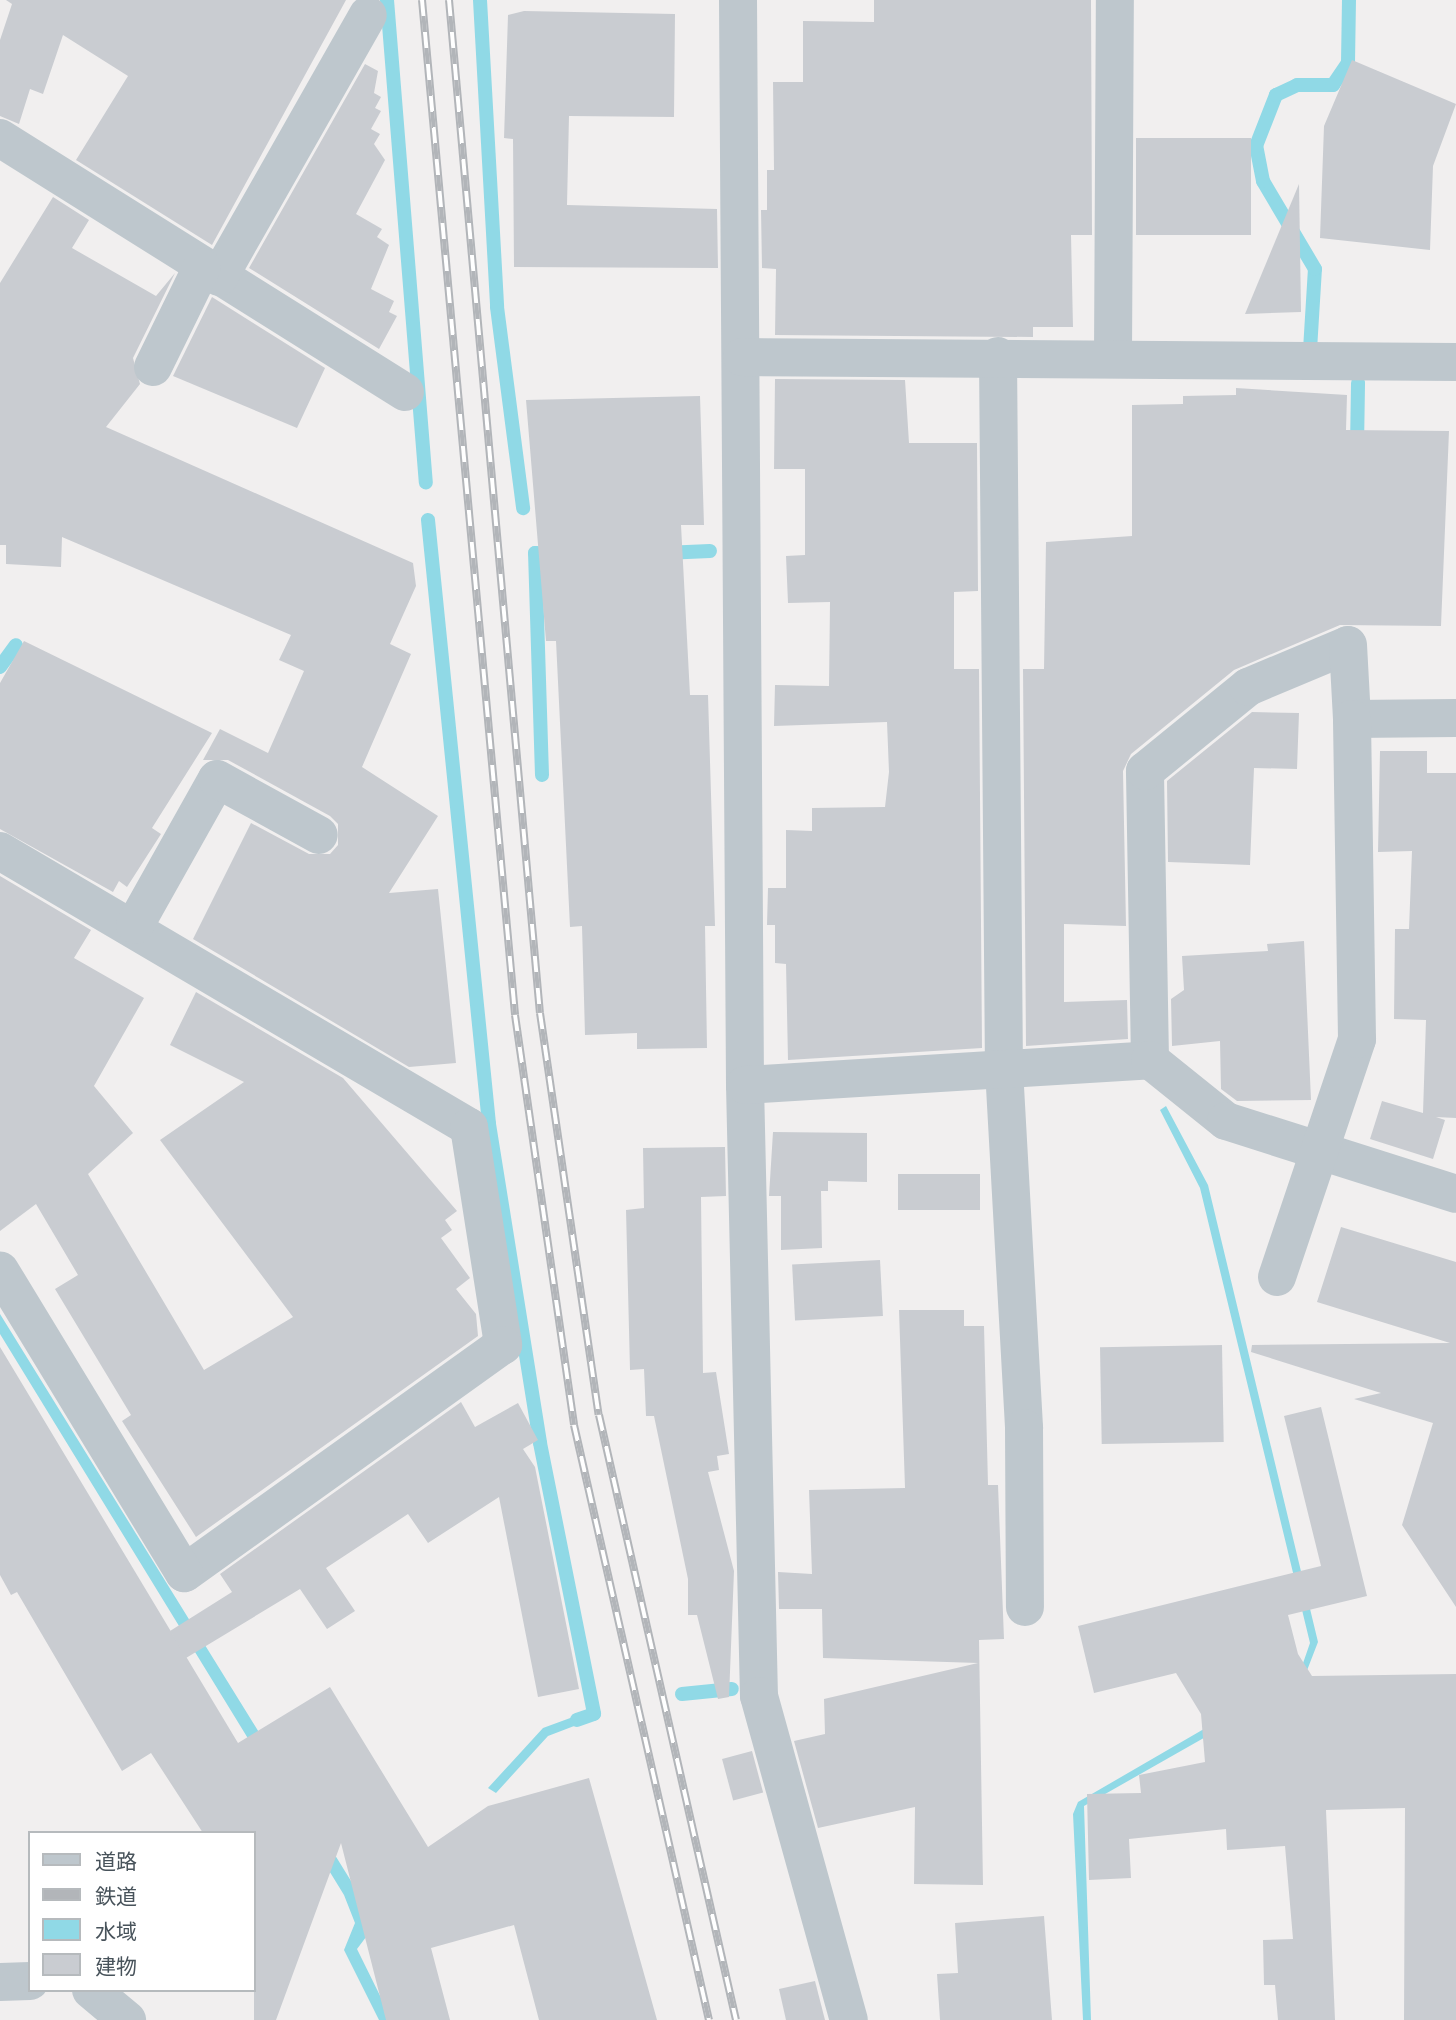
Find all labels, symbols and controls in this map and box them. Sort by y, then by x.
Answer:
legend [28,1831,256,1992]
text: 道路 [95,1850,137,1874]
text: 鉄道 [95,1885,137,1909]
text: 水域 [95,1920,137,1944]
text: 建物 [95,1955,137,1979]

